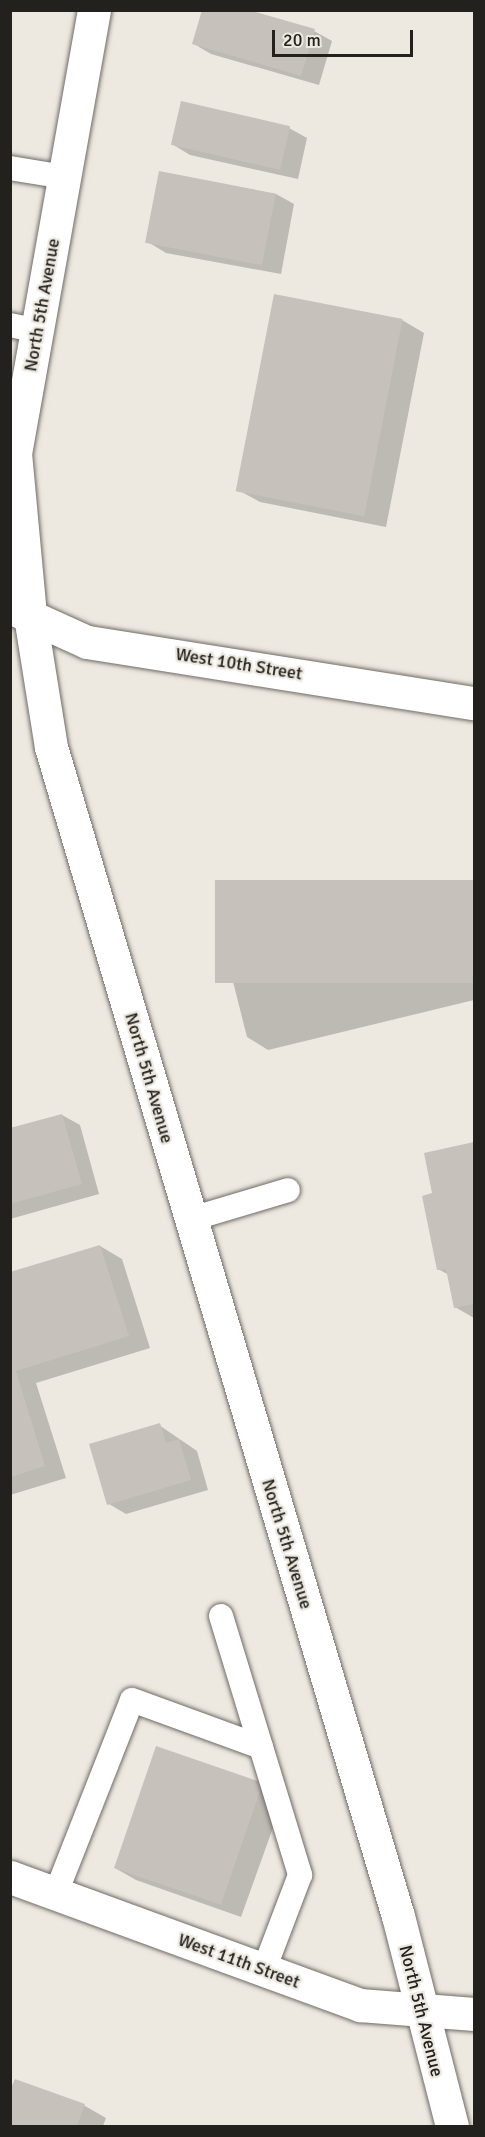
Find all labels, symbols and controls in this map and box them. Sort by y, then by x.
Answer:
scale bar [275,18,416,56]
text: 20 m [283,29,321,51]
street label: North 5th Avenue [20,237,64,373]
street label: West 10th Street [174,643,304,685]
street label: North 5th Avenue [120,1010,178,1146]
street label: North 5th Avenue [257,1476,317,1612]
street label: West 11th Street [175,1929,303,1993]
street label: North 5th Avenue [394,1943,448,2079]

